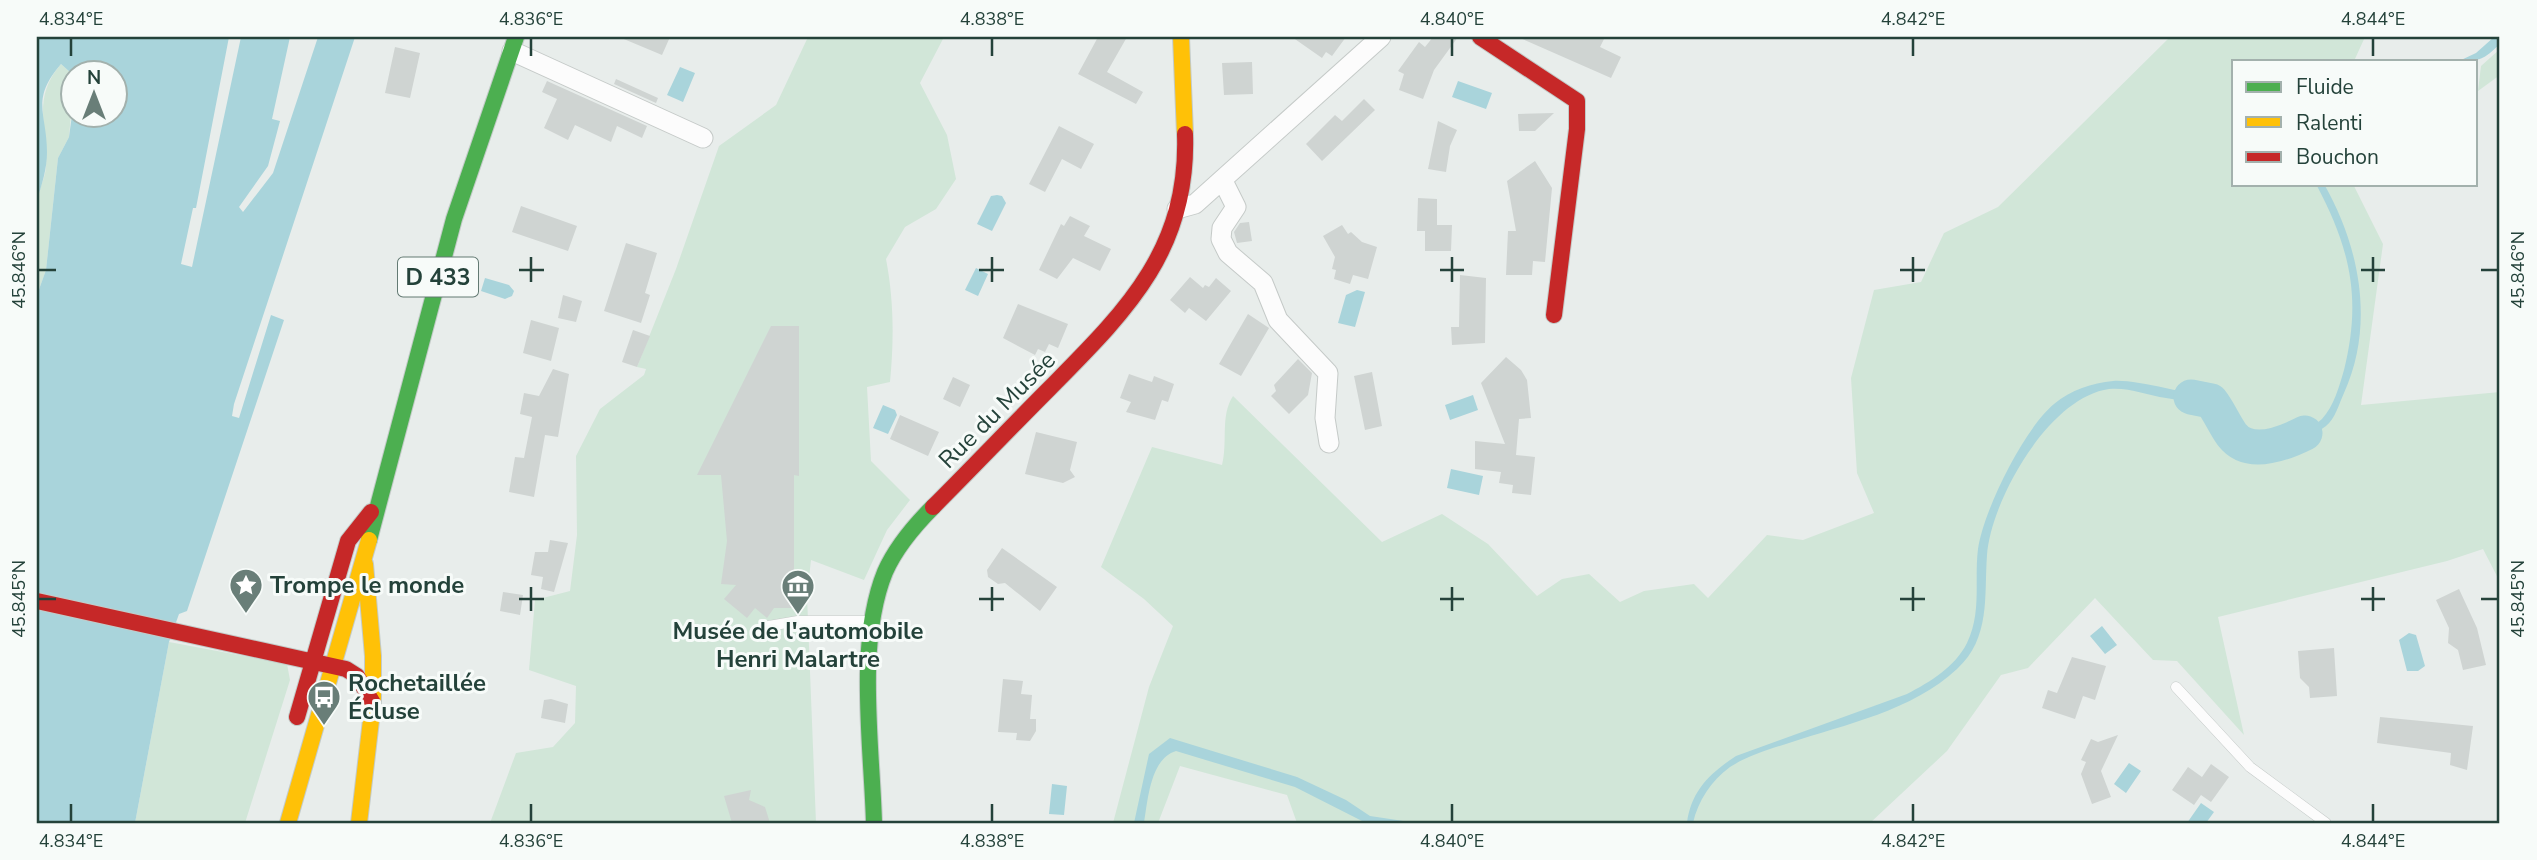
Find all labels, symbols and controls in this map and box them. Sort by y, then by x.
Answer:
text: 4.834°E [39,7,103,31]
text: 4.836°E [499,7,563,31]
text: 4.838°E [960,7,1024,31]
text: 4.840°E [1420,7,1484,31]
text: 4.842°E [1881,7,1945,31]
text: 4.844°E [2341,7,2405,31]
north arrow [60,60,130,130]
legend [2232,60,2478,186]
text: N [87,65,101,91]
text: Fluide [2296,73,2354,101]
text: Ralenti [2296,109,2363,137]
text: Bouchon [2296,143,2379,171]
text: 45.846°N [7,231,31,309]
text: 45.846°N [2506,231,2530,309]
road number: D 433 [398,258,478,296]
street label: Rue du Musée [932,345,1062,475]
text: 45.845°N [7,560,31,638]
text: 45.845°N [2506,560,2530,638]
place icon: Trompe le monde [227,566,265,615]
museum icon: Musée de l'automobile Henri Malartre [779,567,817,616]
place label: Trompe le monde [270,569,464,601]
place label: Musée de l'automobile Henri Malartre [672,615,924,675]
place label: Rochetaillée Écluse [348,667,486,727]
bus stop icon: Rochetaillée Écluse [305,678,343,727]
text: 4.834°E [39,829,103,853]
text: 4.836°E [499,829,563,853]
text: 4.838°E [960,829,1024,853]
text: 4.840°E [1420,829,1484,853]
text: 4.842°E [1881,829,1945,853]
text: 4.844°E [2341,829,2405,853]

